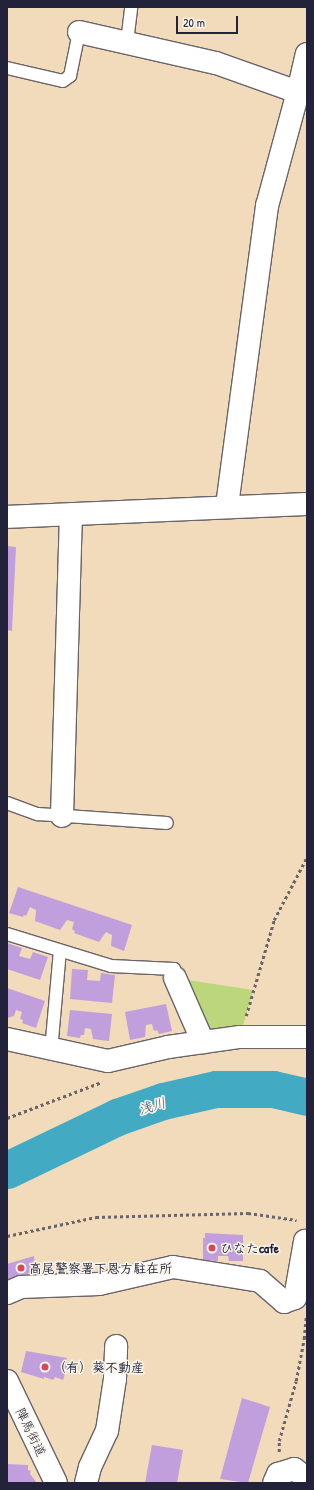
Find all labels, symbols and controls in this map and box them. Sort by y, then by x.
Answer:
scale bar [178,8,240,34]
text: 20 m [183,14,205,31]
water label: 浅川 [136,1094,168,1118]
place label: ひなたcafe [220,1240,279,1256]
marker: ひなたcafe [207,1243,217,1253]
place label: 高尾警察署下恩方駐在所 [29,1260,172,1276]
marker: 高尾警察署下恩方駐在所 [16,1263,26,1273]
place label: （有）葵不動産 [53,1359,144,1375]
marker: （有）葵不動産 [40,1362,50,1372]
street label: 陣馬街道 [13,1405,49,1459]

